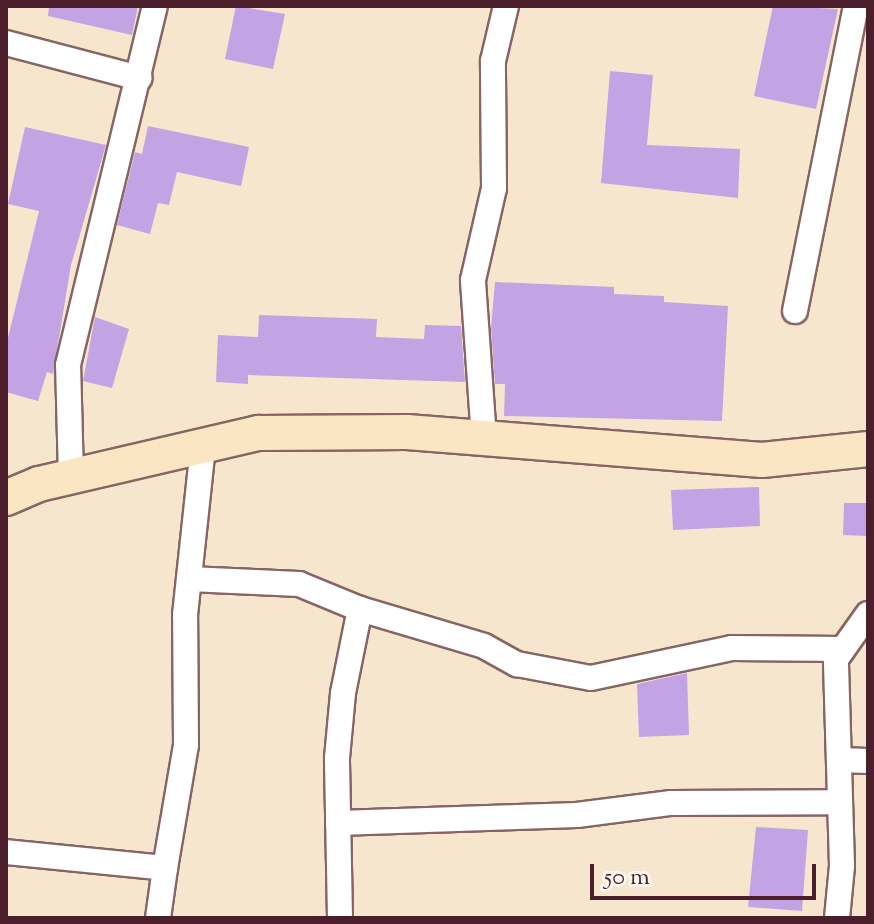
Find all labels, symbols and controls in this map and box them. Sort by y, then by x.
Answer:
scale bar [594,848,820,898]
text: 50 m [604,861,650,895]

